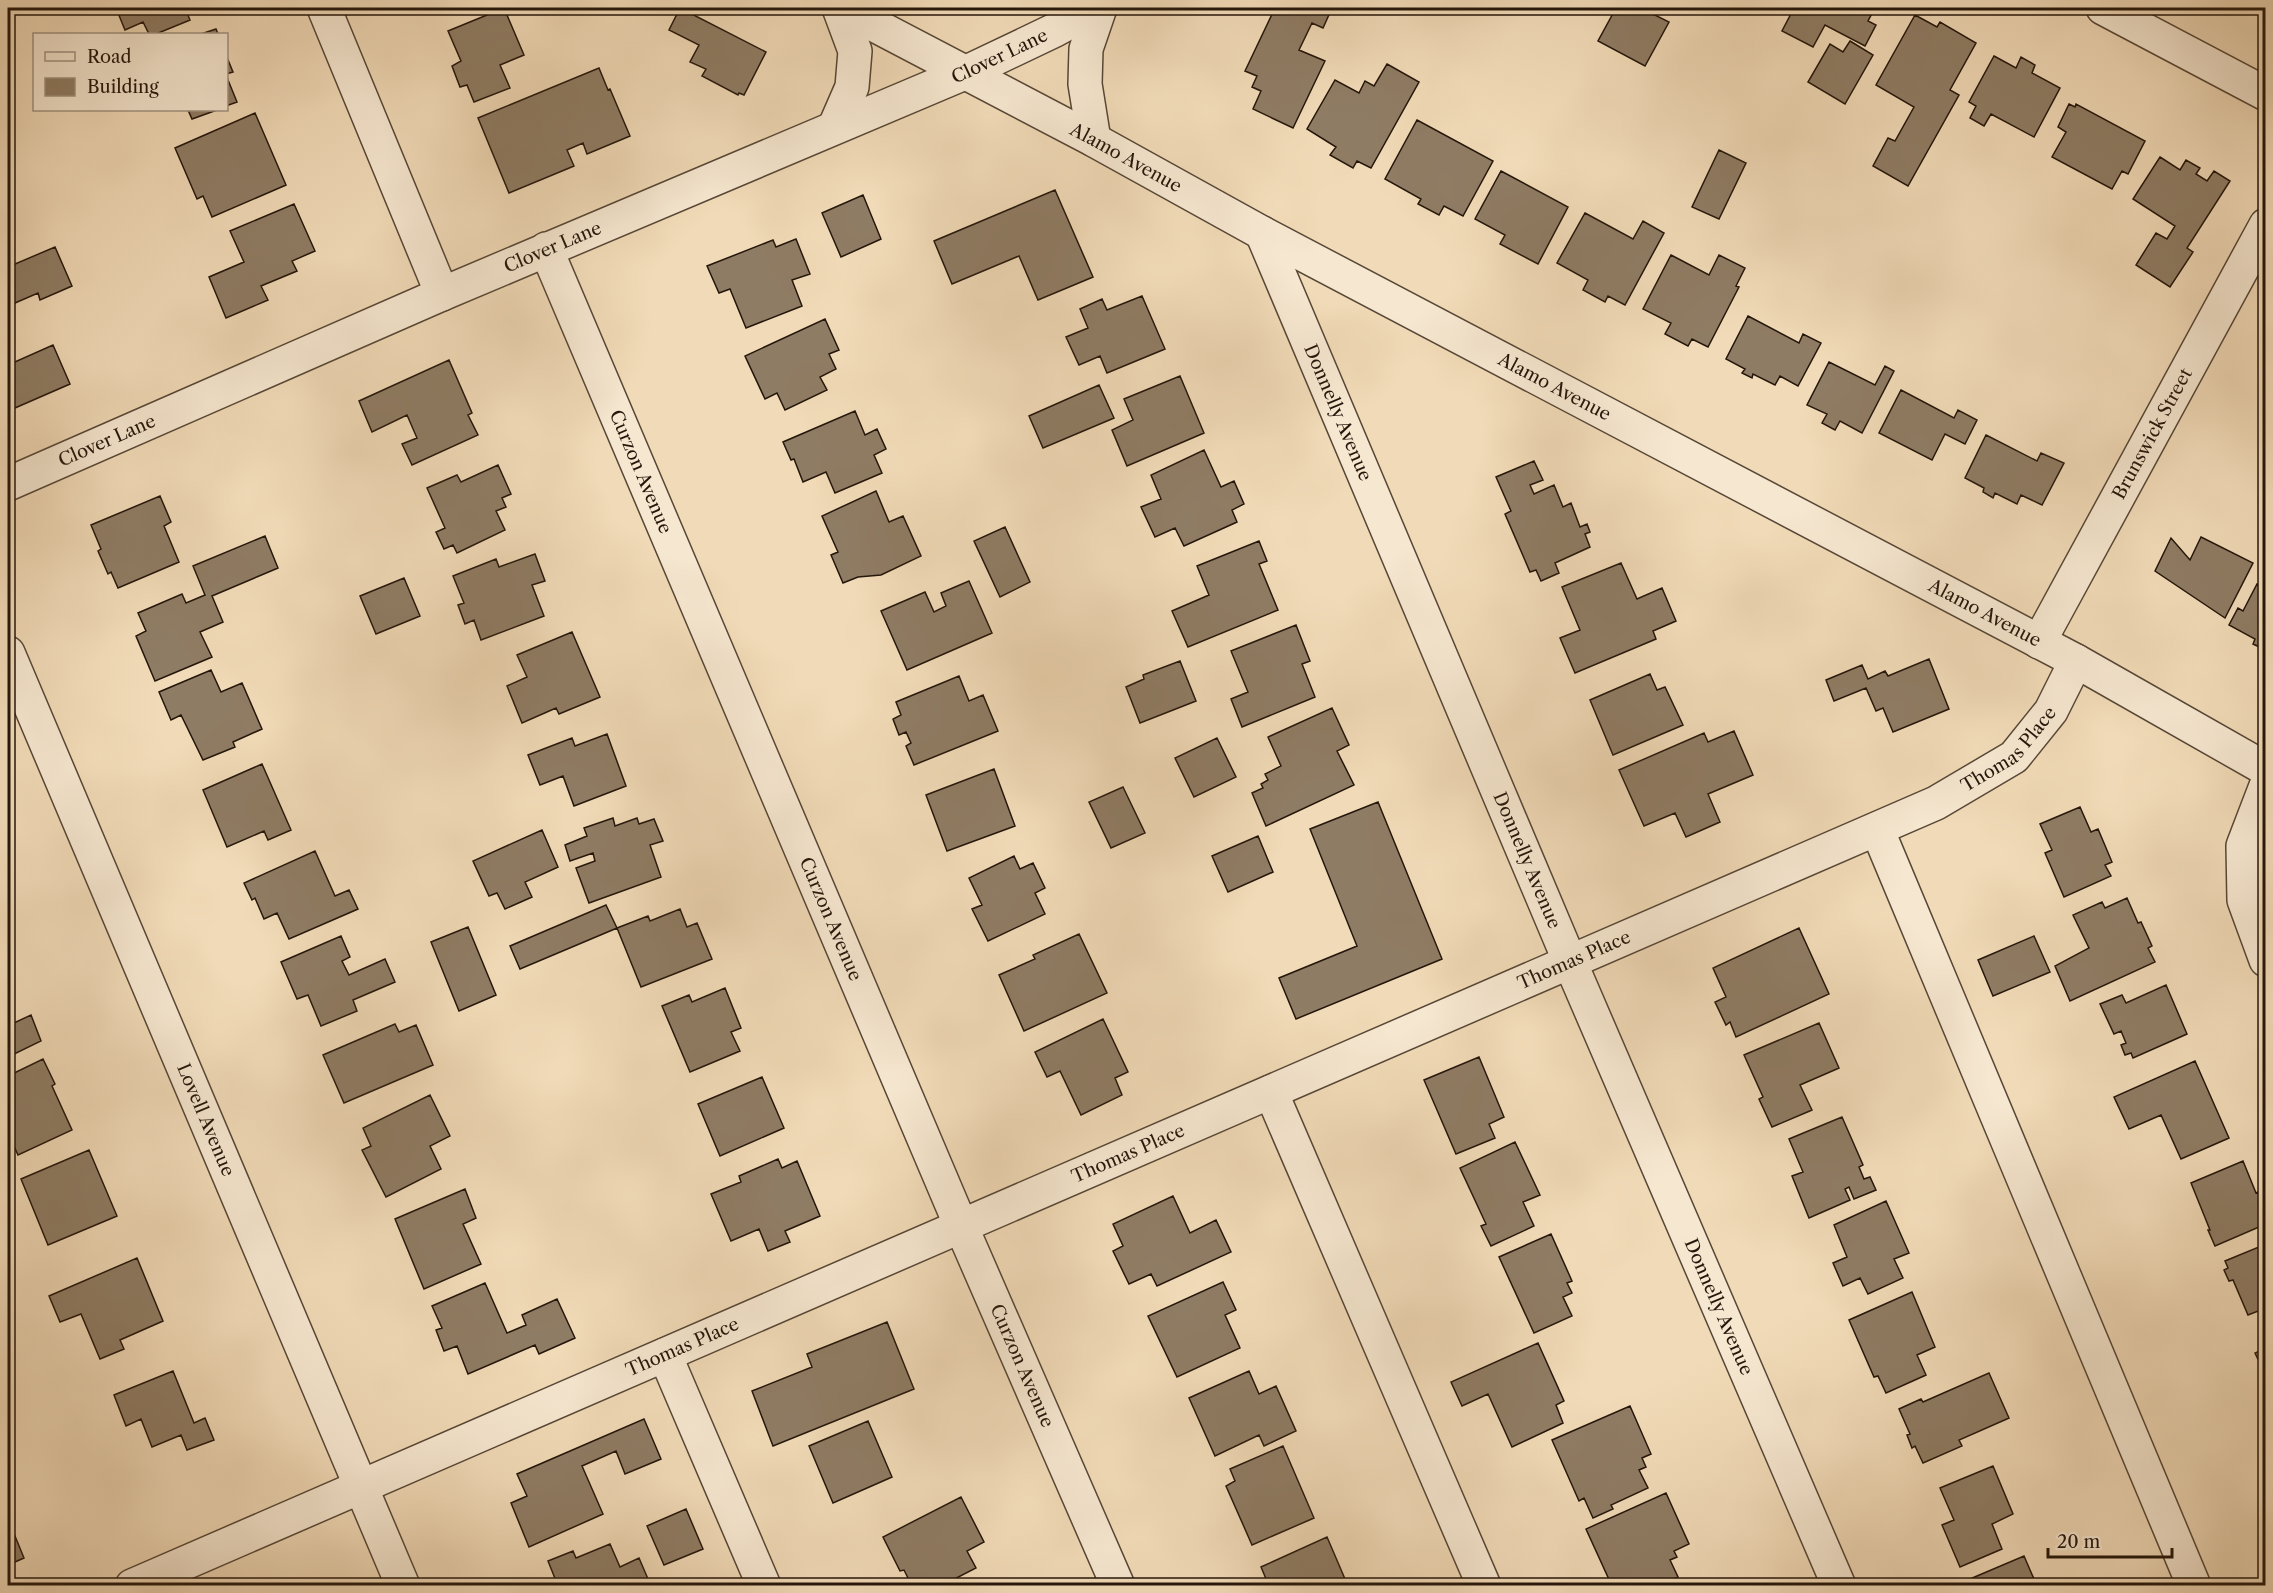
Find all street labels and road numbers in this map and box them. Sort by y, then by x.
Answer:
street label: Clover Lane [948,24,1051,88]
street label: Alamo Avenue [1065,118,1186,197]
street label: Clover Lane [501,217,605,278]
street label: Donnelly Avenue [1299,341,1377,484]
street label: Alamo Avenue [1494,348,1615,425]
street label: Brunswick Street [2108,364,2197,503]
street label: Curzon Avenue [605,407,677,537]
street label: Clover Lane [55,410,159,472]
street label: Alamo Avenue [1924,574,2045,652]
street label: Thomas Place [1957,702,2061,797]
street label: Donnelly Avenue [1488,789,1566,932]
street label: Curzon Avenue [795,854,867,984]
street label: Thomas Place [1514,926,1634,994]
street label: Lovell Avenue [172,1060,239,1180]
street label: Thomas Place [1068,1119,1188,1188]
street label: Donnelly Avenue [1680,1235,1758,1379]
street label: Curzon Avenue [985,1301,1058,1431]
street label: Thomas Place [623,1313,742,1381]

